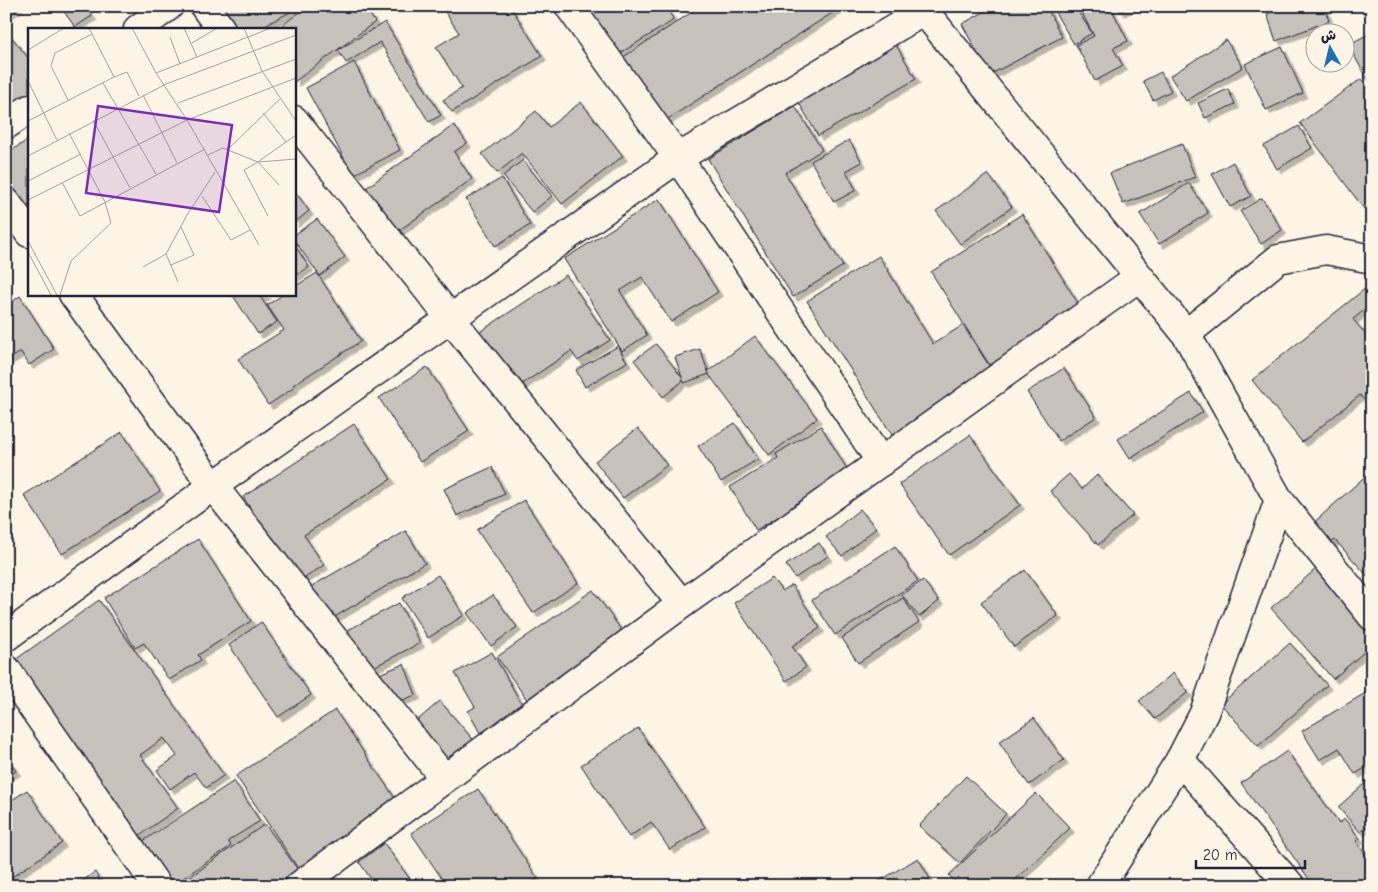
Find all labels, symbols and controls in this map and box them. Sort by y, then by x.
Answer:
north arrow [1306,22,1356,72]
text: ش [1319,26,1337,45]
inset map [28,28,295,295]
scale bar [1196,837,1304,869]
text: 20 m [1203,846,1237,864]

